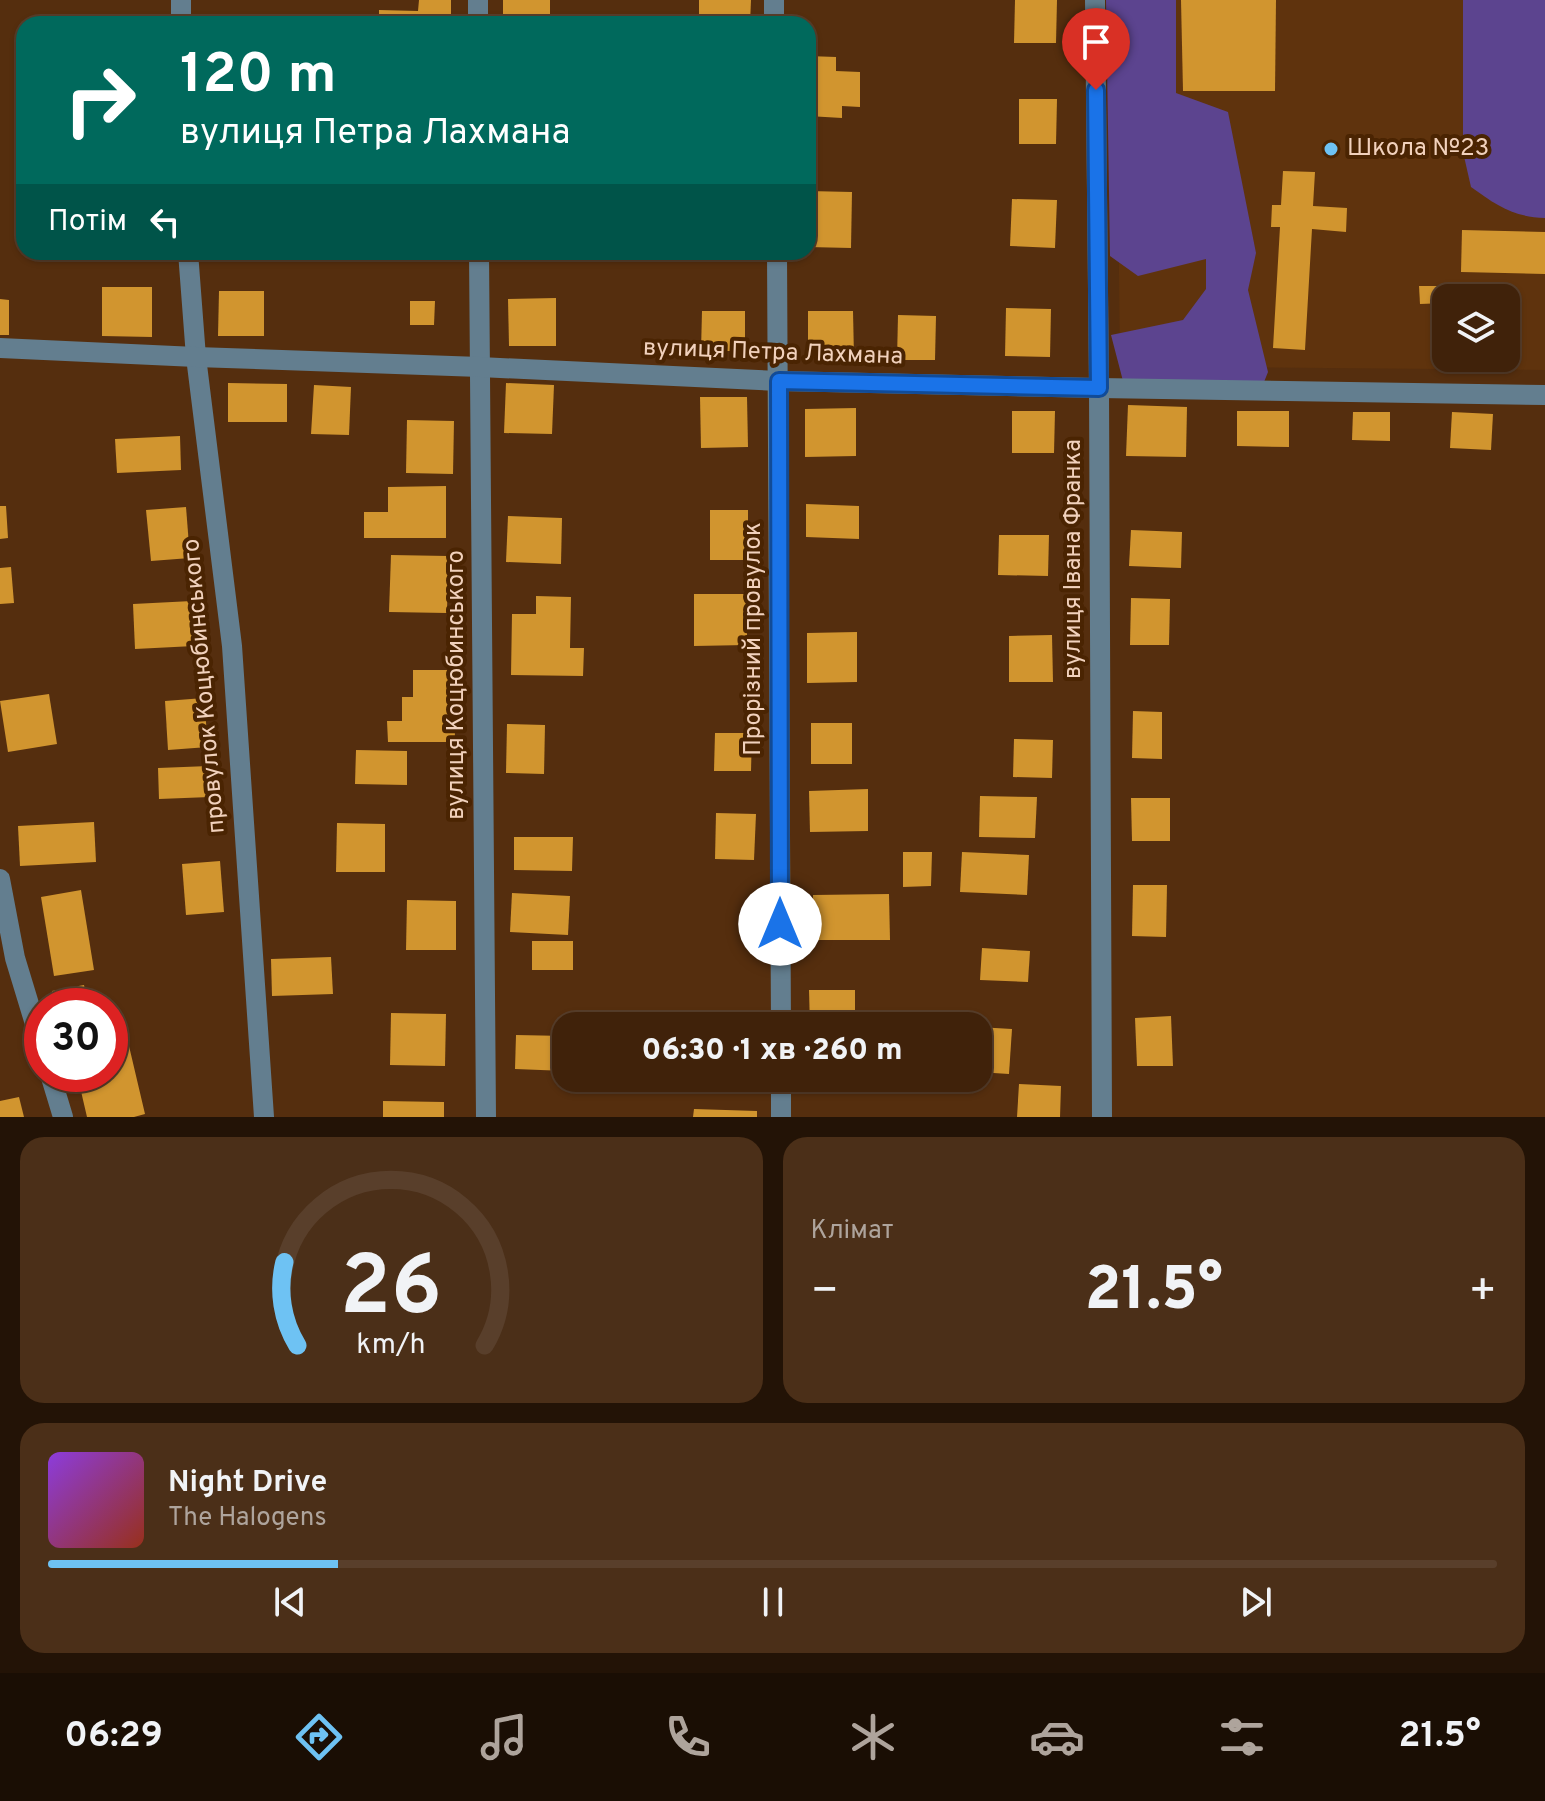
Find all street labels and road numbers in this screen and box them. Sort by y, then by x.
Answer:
street label: вулиця Петра Лахмана [642,333,904,373]
street label: вулиця Івана Франка [1059,439,1089,679]
street label: Прорізний провулок [739,522,769,756]
street label: провулок Коцюбинського [177,537,233,835]
street label: вулиця Коцюбинського [442,550,472,820]

